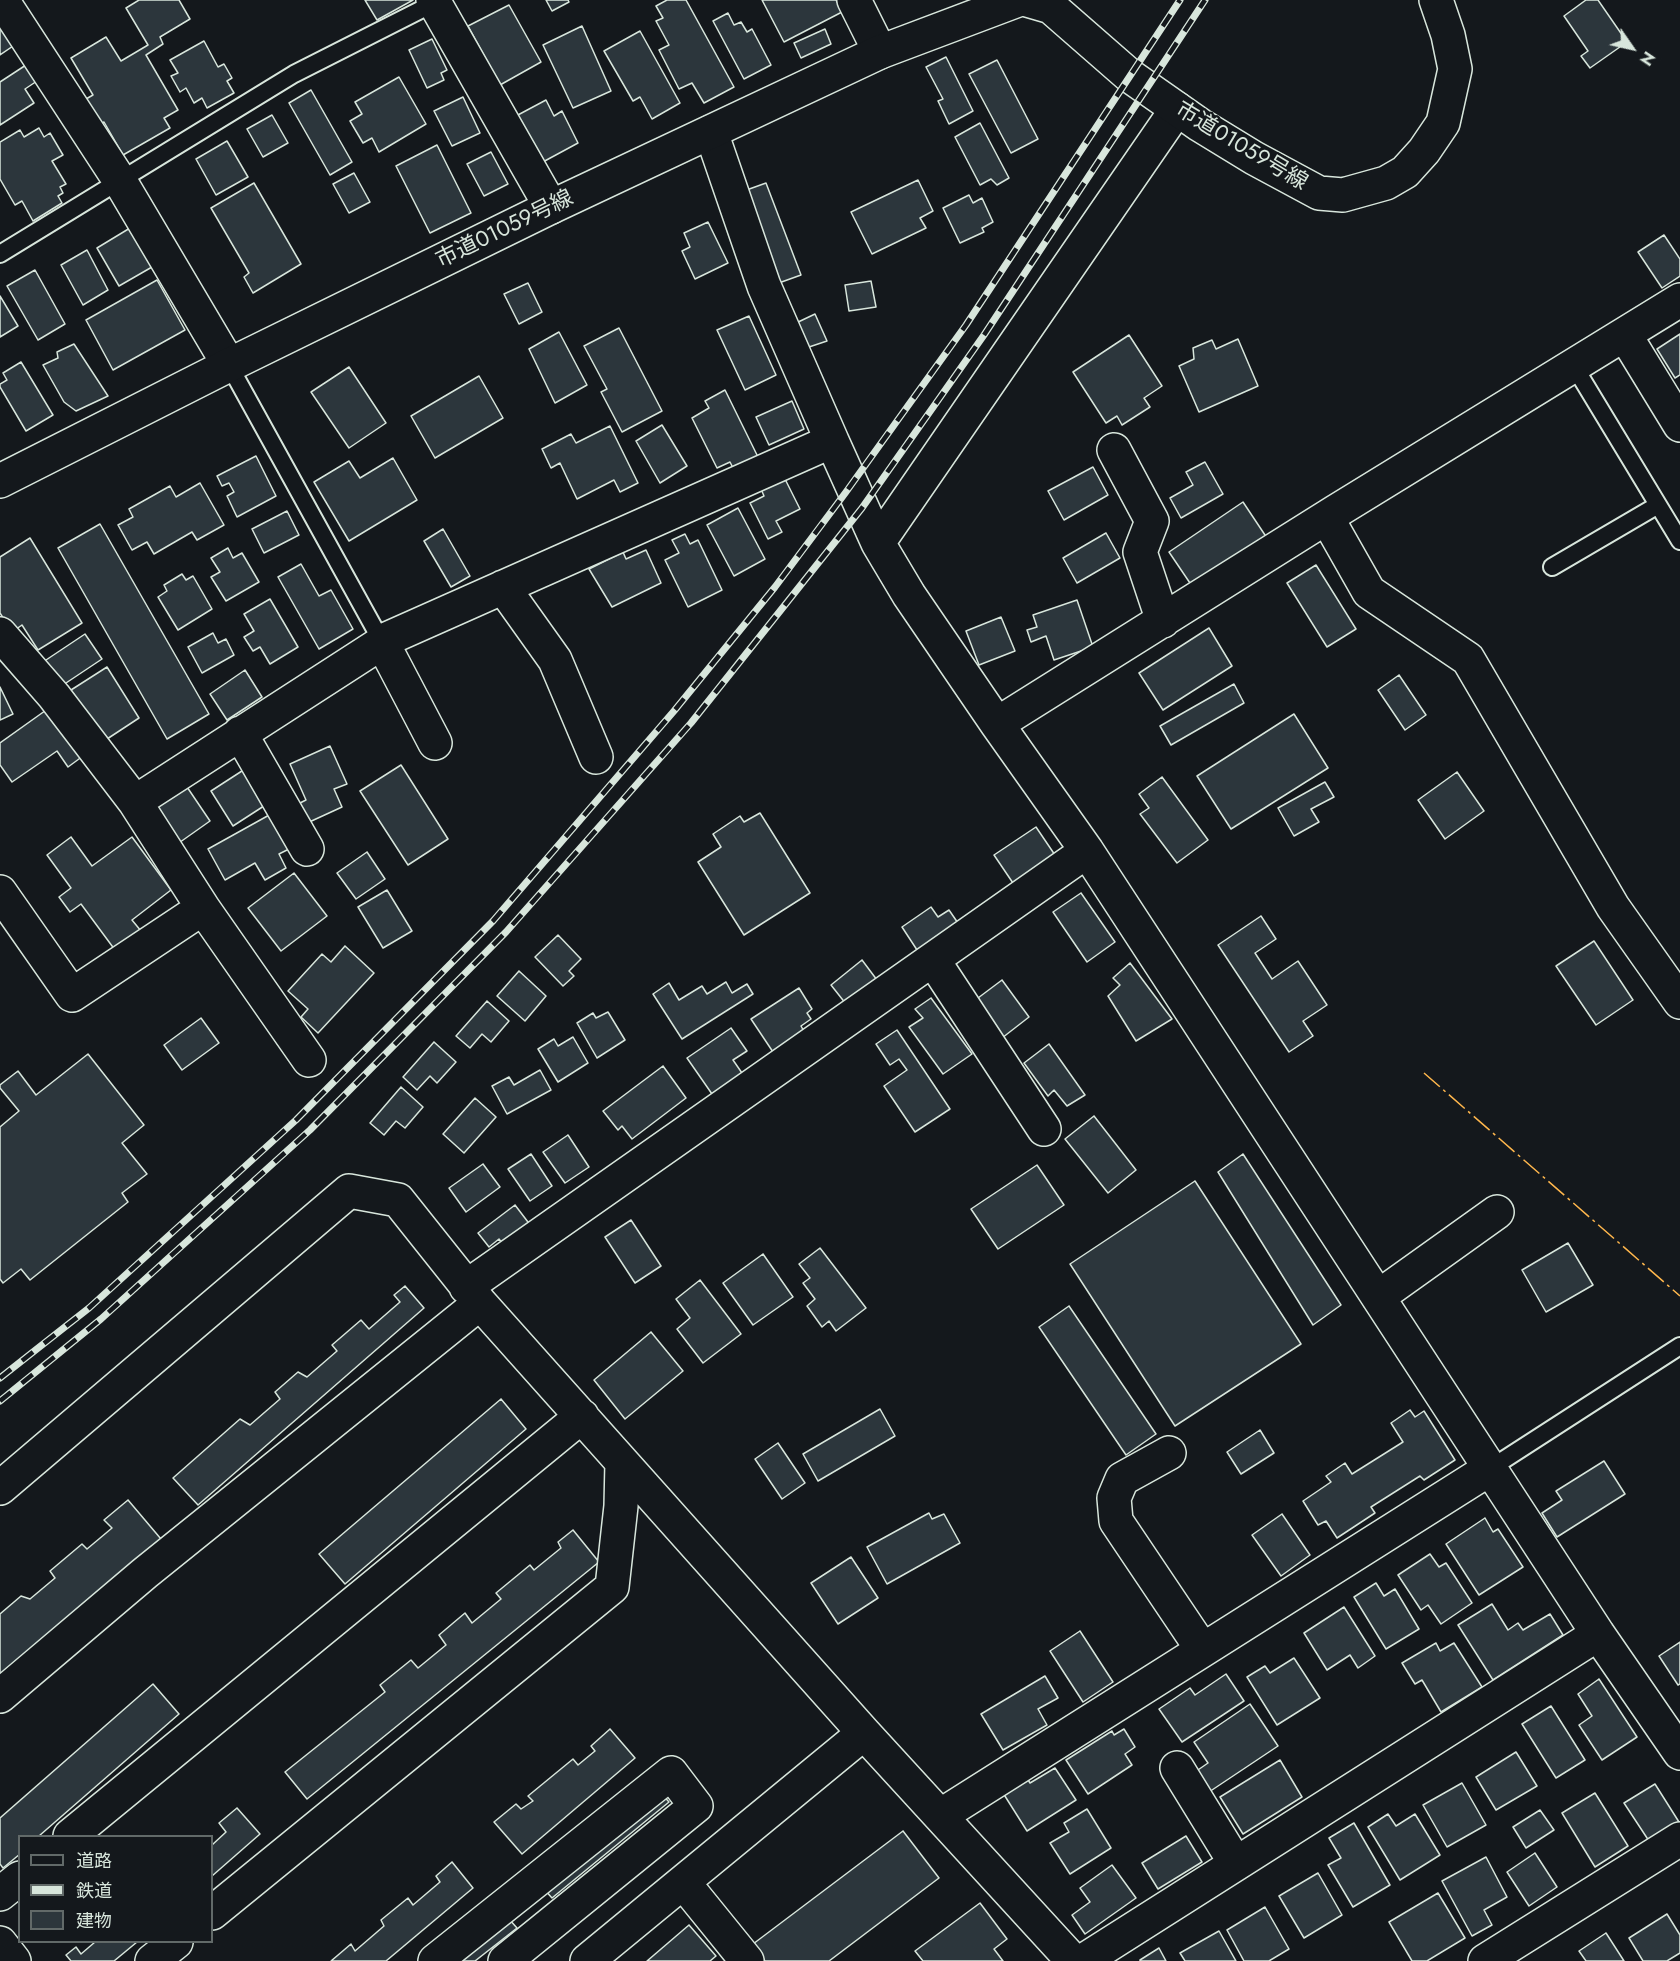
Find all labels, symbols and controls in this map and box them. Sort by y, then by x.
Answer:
north arrow [1602,18,1662,78]
text: N [1634,47,1660,70]
street label: 市道01059号線 [1170,97,1312,197]
street label: 市道01059号線 [432,185,578,275]
legend [18,1835,213,1943]
text: 道路 [76,1848,112,1874]
text: 鉄道 [76,1878,112,1904]
text: 建物 [76,1908,112,1934]

